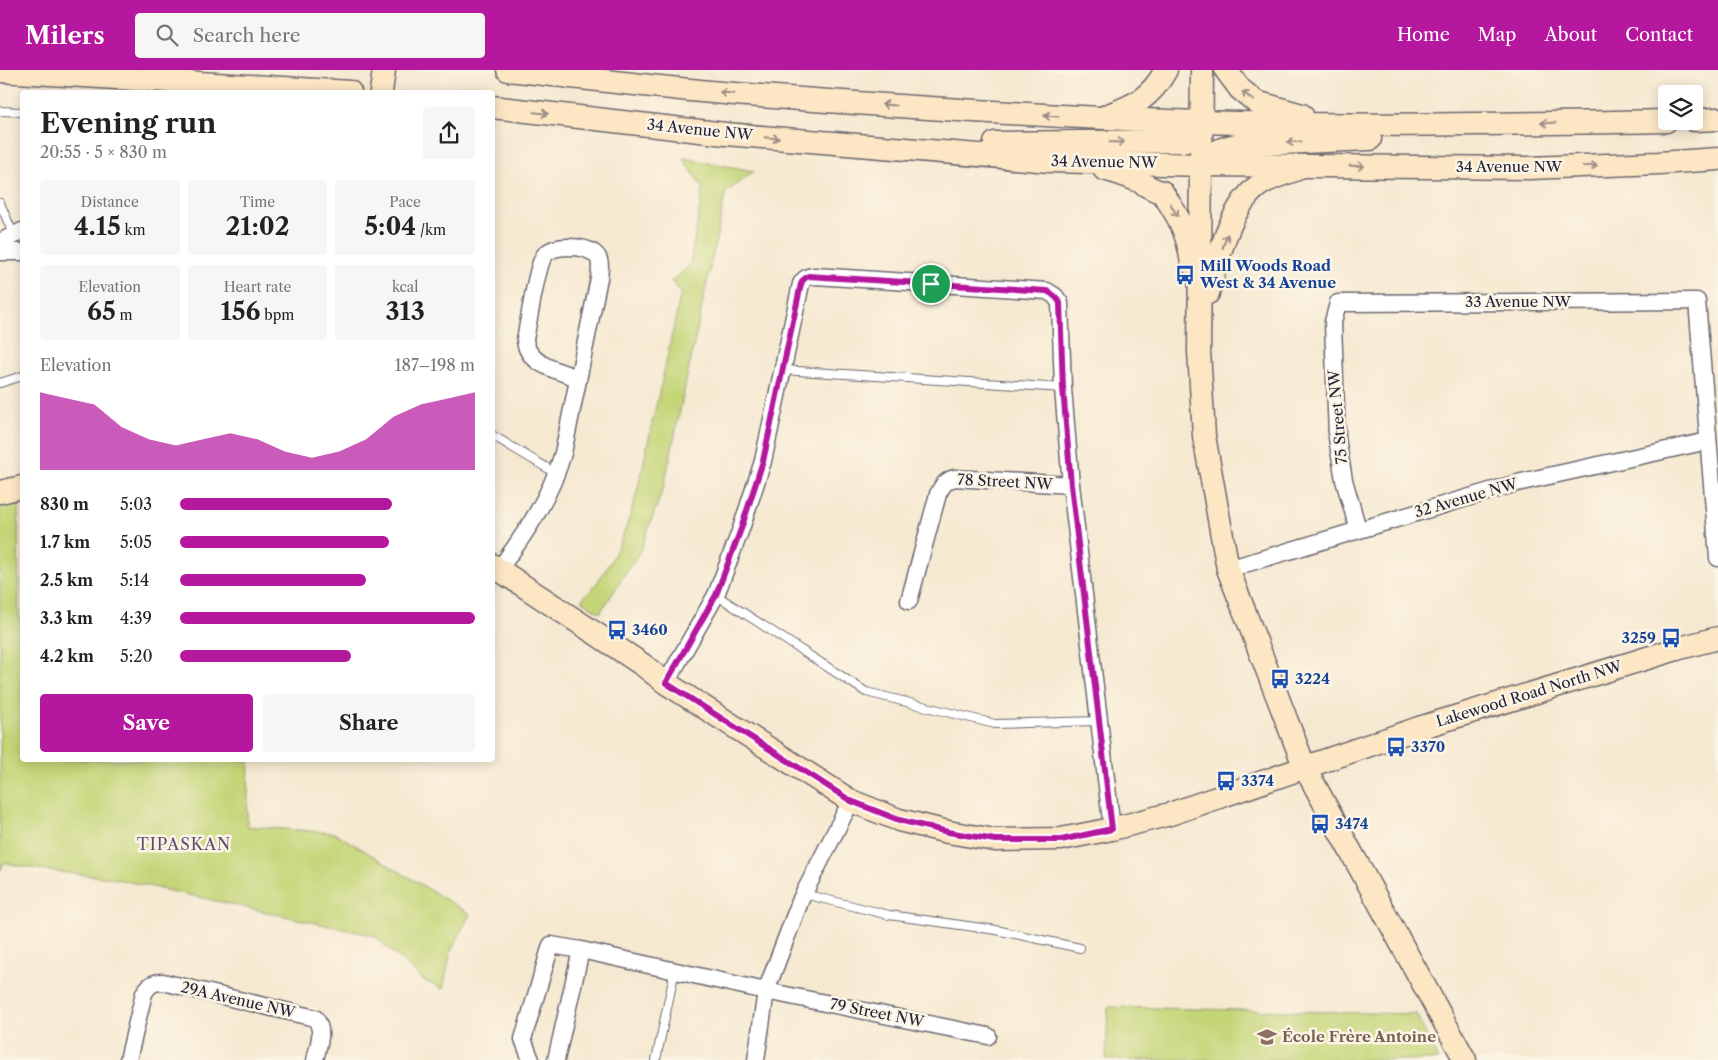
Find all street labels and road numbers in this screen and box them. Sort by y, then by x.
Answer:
street label: 34 Avenue NW [646,114,755,145]
street label: 34 Avenue NW [1051,151,1158,172]
street label: 34 Avenue NW [1456,157,1563,176]
street label: 33 Avenue NW [1465,292,1572,311]
street label: 75 Street NW [1324,368,1351,465]
street label: 78 Street NW [957,470,1054,494]
street label: 32 Avenue NW [1412,474,1520,521]
street label: Lakewood Road North NW [1433,656,1625,731]
street label: 29A Avenue NW [179,977,298,1022]
street label: 79 Street NW [828,994,926,1031]

